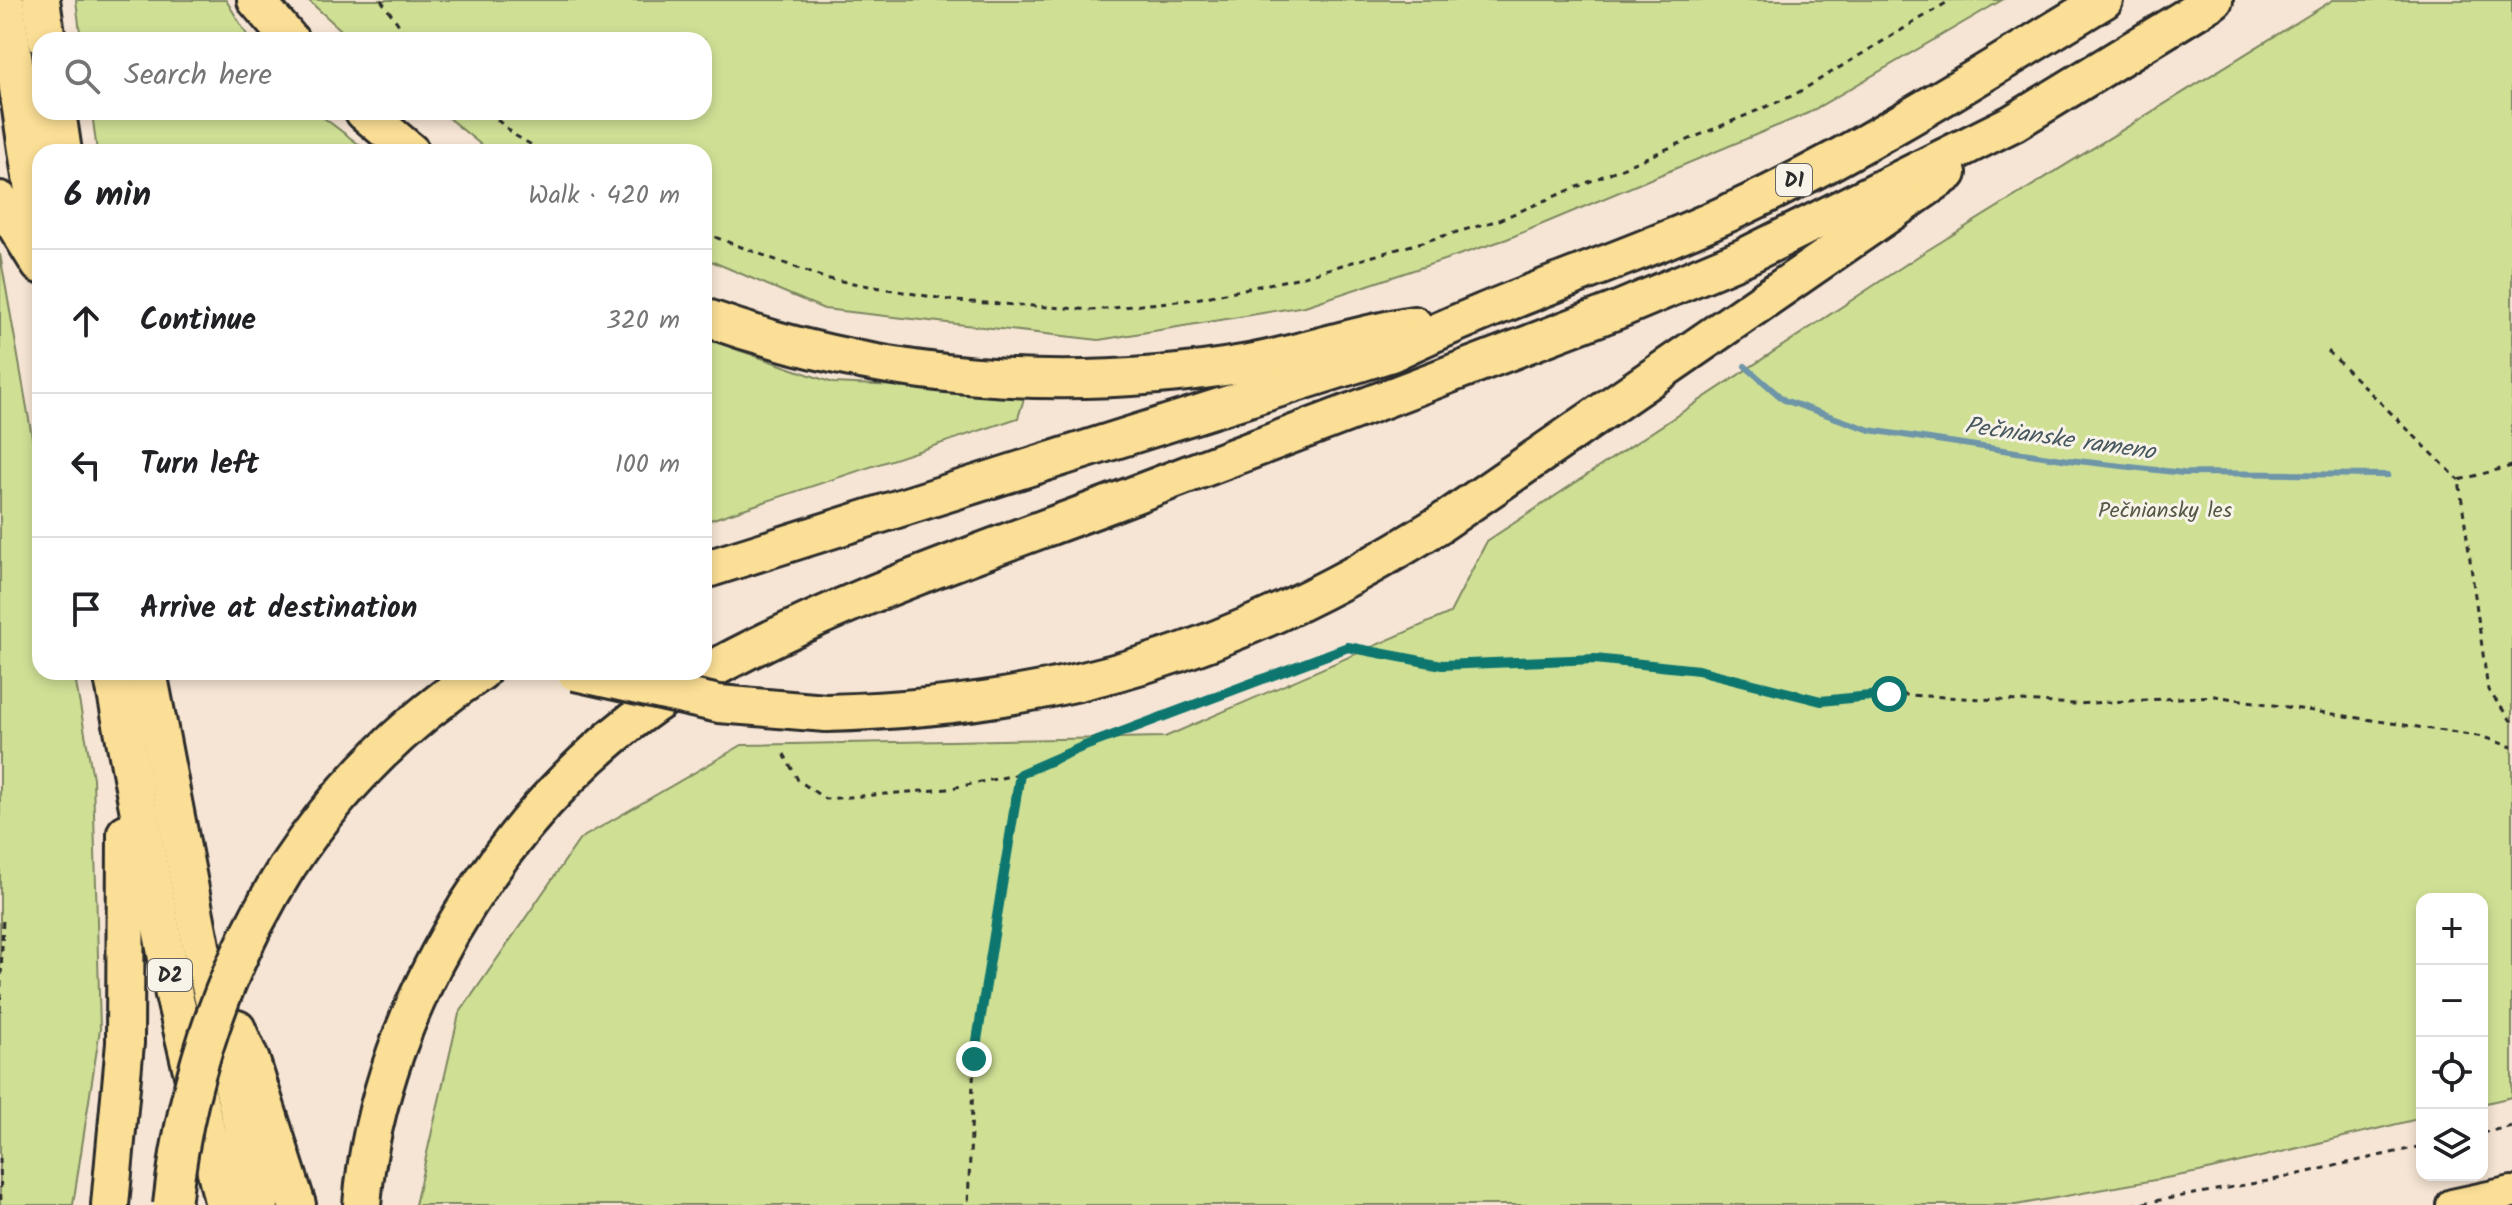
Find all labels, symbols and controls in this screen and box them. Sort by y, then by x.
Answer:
search box [32,32,712,120]
text: Search here [124,52,272,100]
icon: search [60,54,104,98]
road number: D1 [1776,164,1812,196]
text: 6 min [64,169,151,223]
text: Walk · 420 m [528,175,680,217]
text: Continue [140,297,256,345]
icon: ahead [64,299,108,343]
text: 320 m [606,300,680,342]
water label: Pečnianske rameno [1962,407,2160,472]
text: Turn left [140,441,259,489]
icon: left [64,443,108,487]
text: 100 m [615,444,680,486]
park label: Pečniansky les [2098,494,2233,529]
text: Arrive at destination [140,585,417,633]
icon: arrive [64,587,108,631]
route start [1871,676,1907,712]
map controls [2416,893,2488,1181]
button: + [2416,893,2488,965]
road number: D2 [148,959,192,991]
button: − [2416,965,2488,1037]
button: locate [2416,1037,2488,1109]
route end [956,1041,992,1077]
button: layers [2416,1109,2488,1181]

